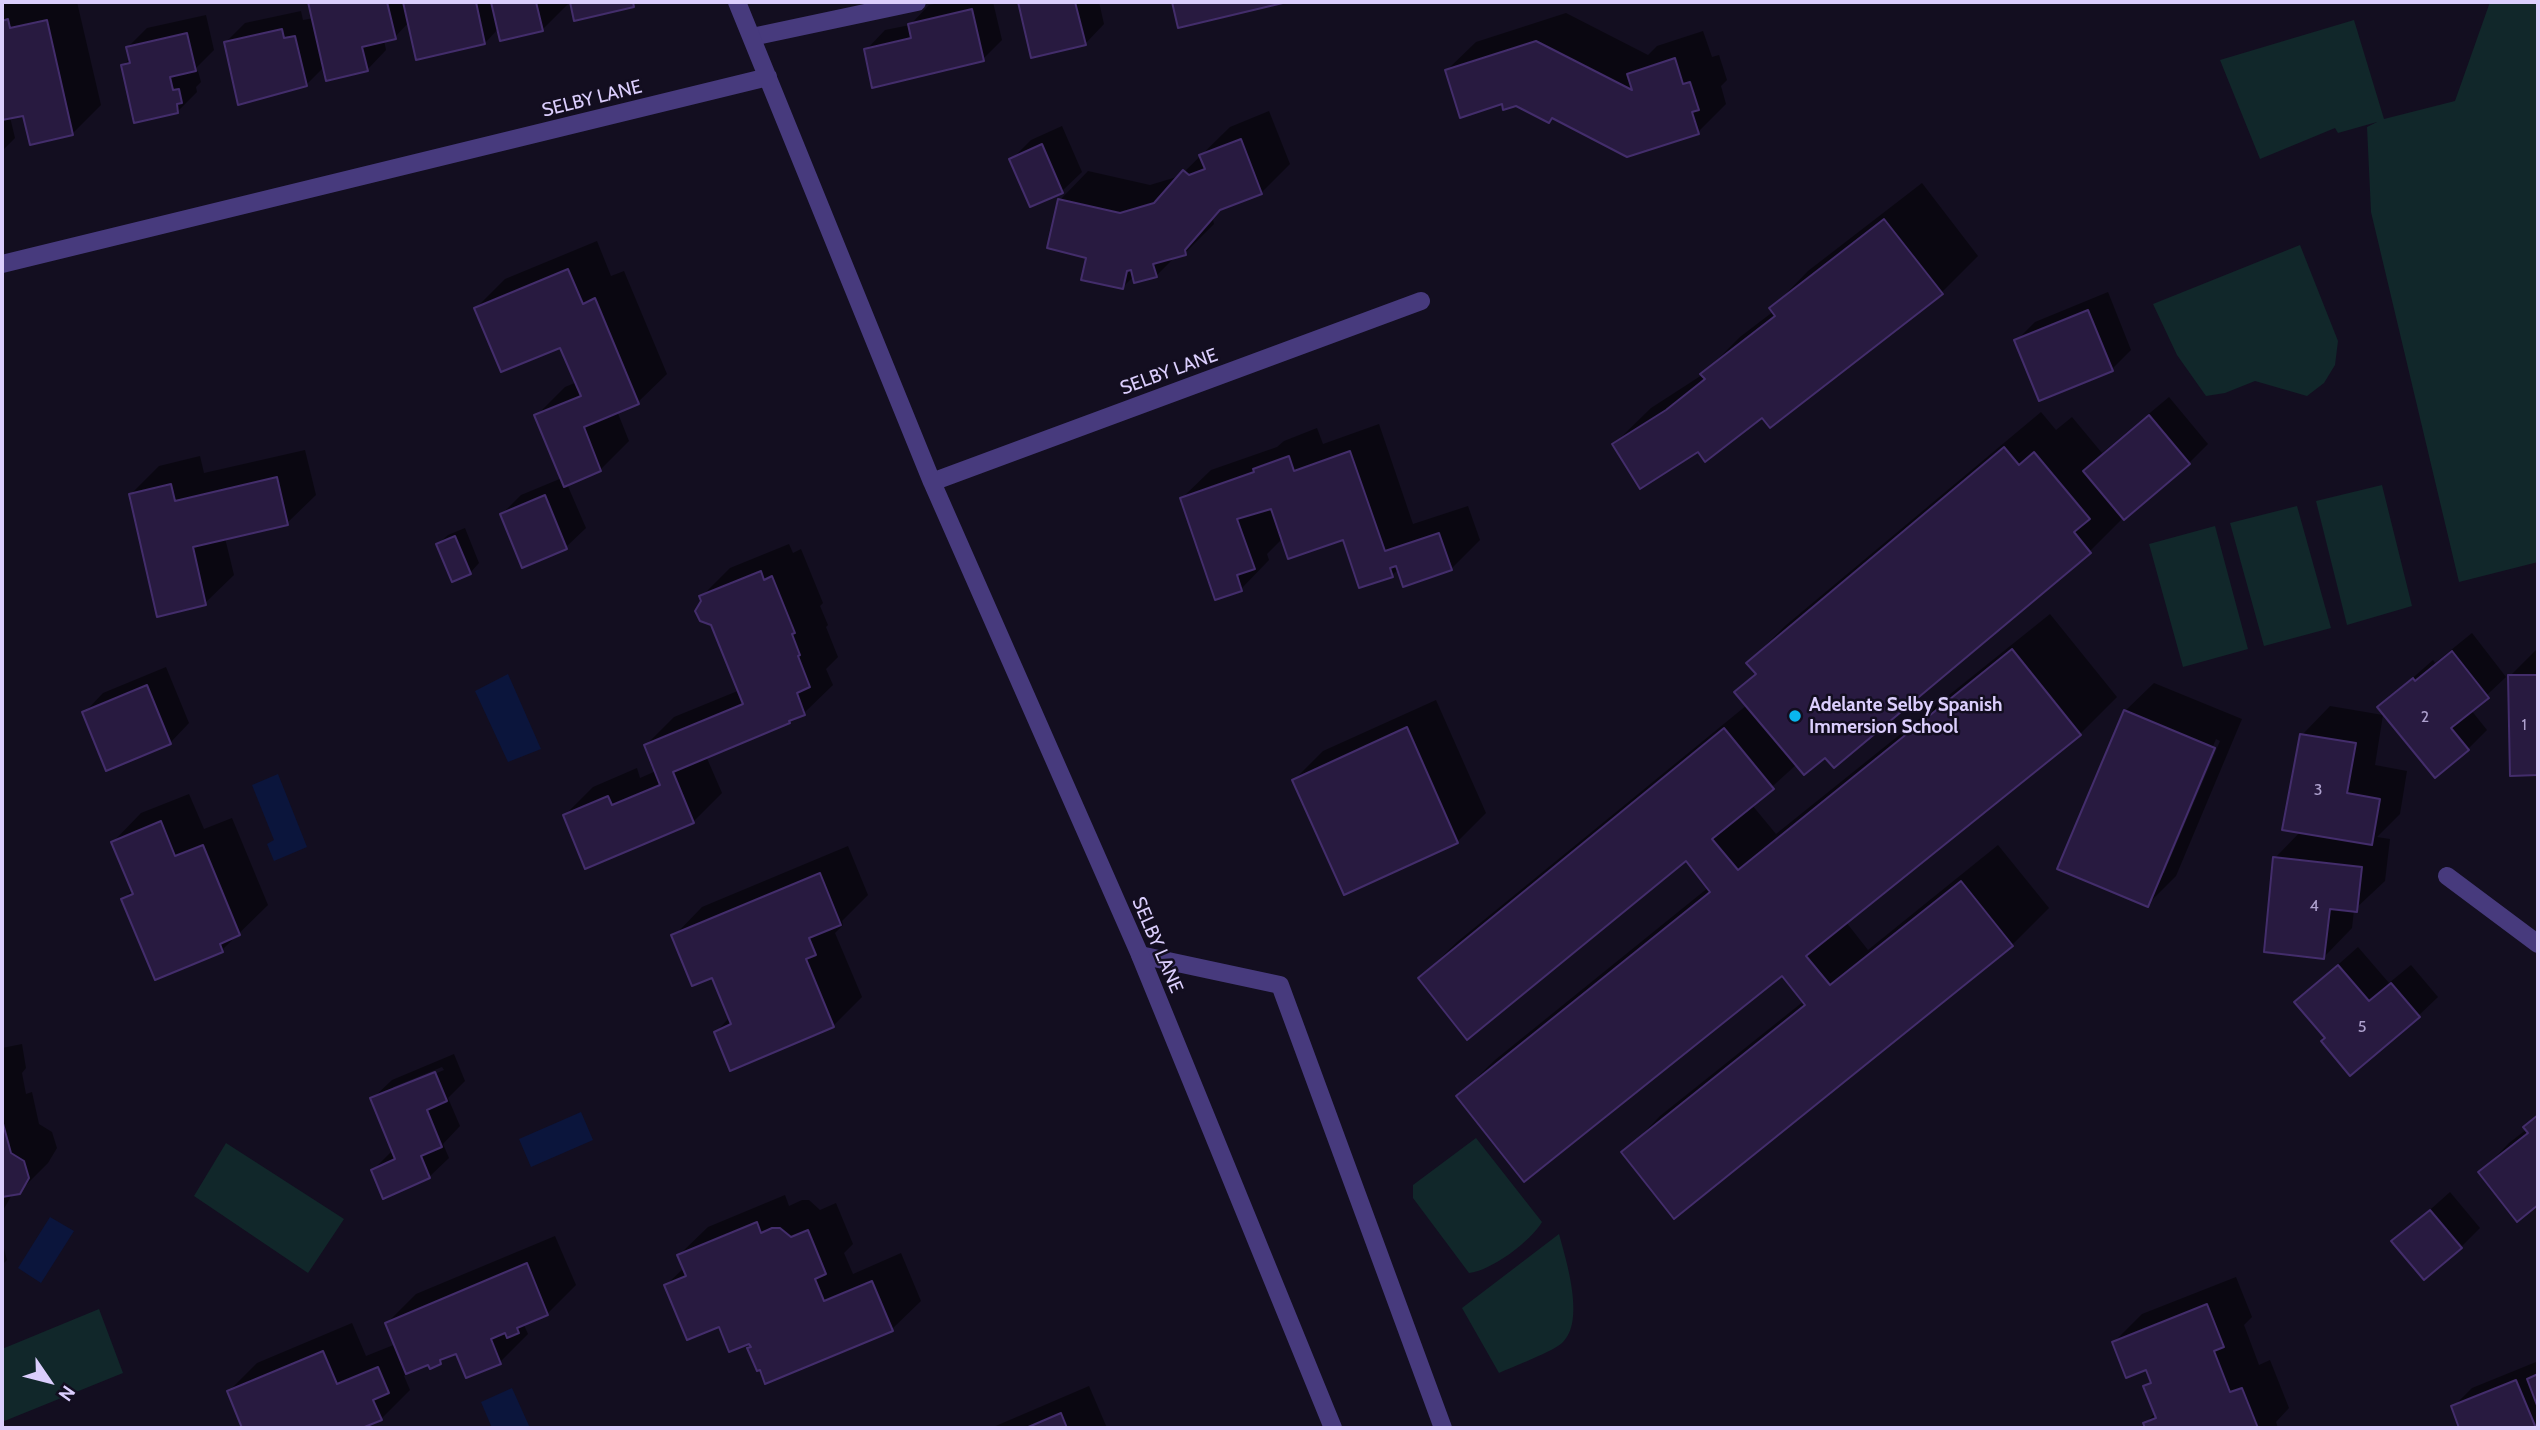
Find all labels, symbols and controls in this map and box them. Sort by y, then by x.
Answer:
street label: SELBY LANE [540,76,644,122]
street label: SELBY LANE [1117,344,1221,400]
place label: Adelante Selby Spanish Immersion School [1809,694,2002,738]
house number: 2 [2421,707,2429,727]
marker: Adelante Selby Spanish Immersion School [1787,708,1803,724]
house number: 1 [2521,715,2527,735]
house number: 3 [2314,780,2322,800]
street label: SELBY LANE [1127,894,1187,996]
house number: 4 [2309,896,2319,916]
house number: 5 [2358,1017,2366,1037]
north arrow [14,1346,84,1416]
text: N [53,1381,80,1405]

